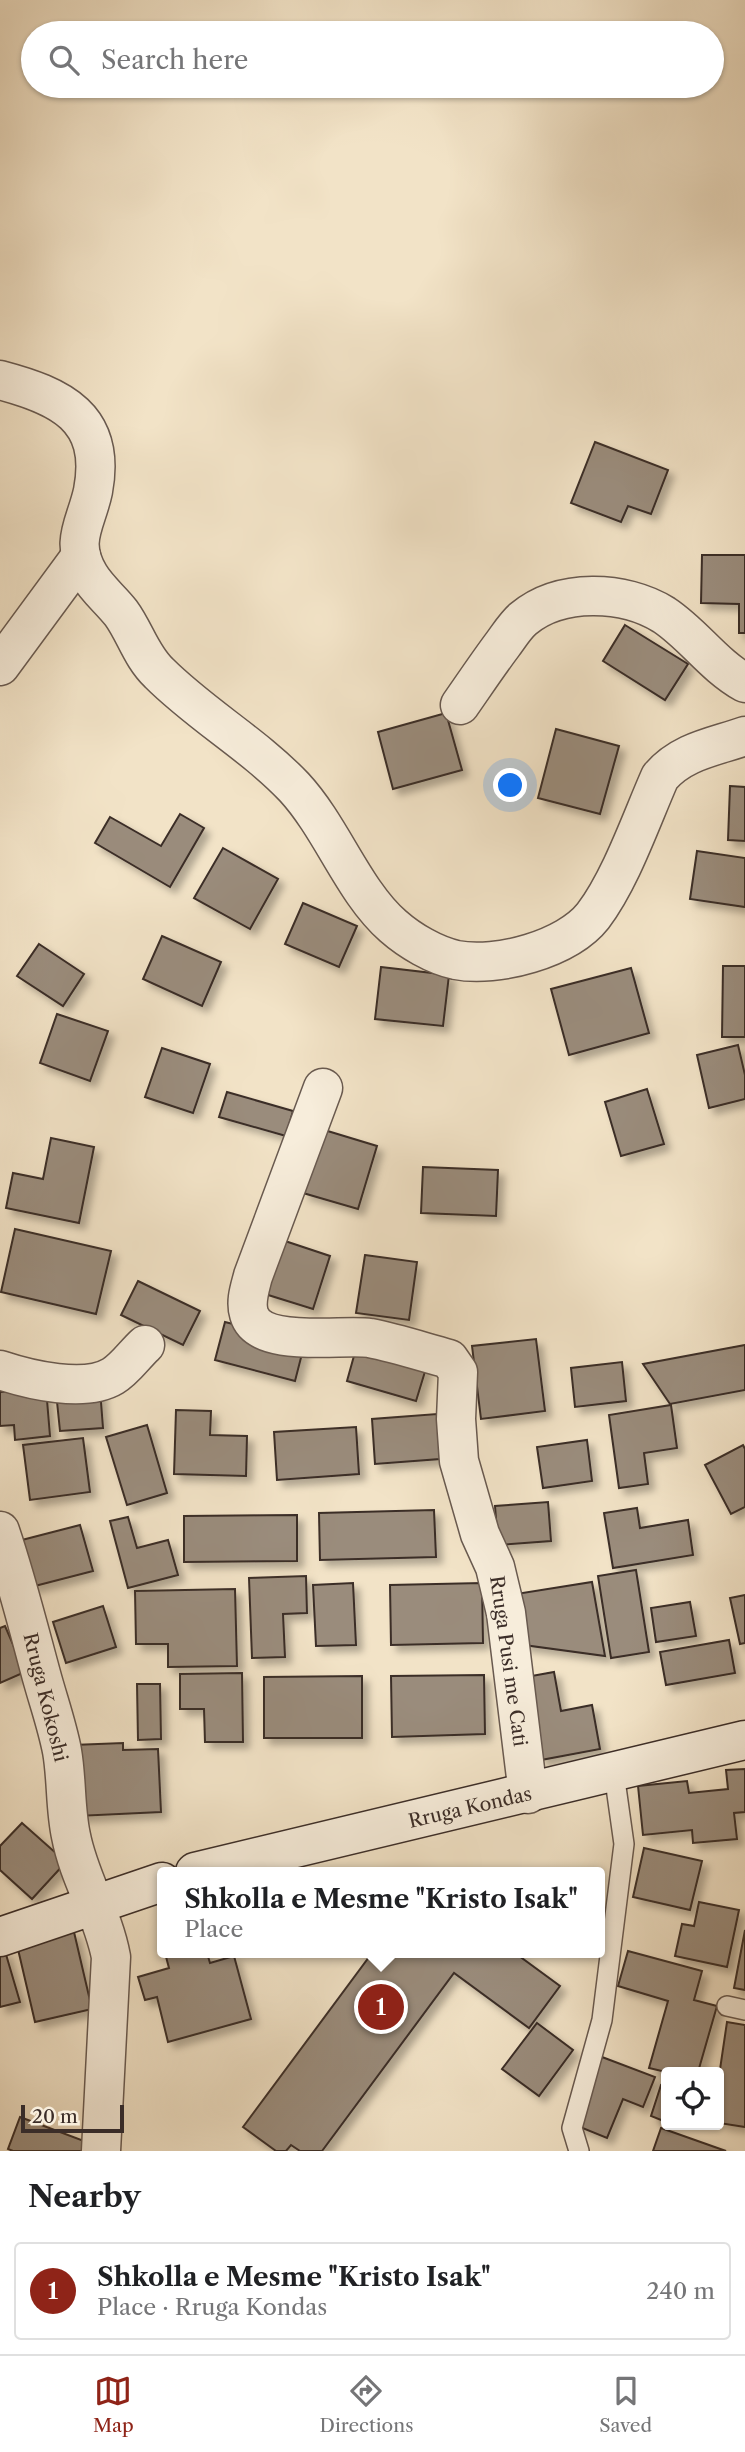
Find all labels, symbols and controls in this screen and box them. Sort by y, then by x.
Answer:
search box [21,21,724,98]
icon: search [45,41,83,79]
text: Search here [101,44,248,76]
your location [493,768,527,802]
street label: Rruga Pusi me Cati [485,1574,532,1748]
street label: Rruga Kokoshi [18,1630,73,1764]
street label: Rruga Kondas [406,1782,534,1833]
popup [157,1867,605,1958]
text: Shkolla e Mesme "Kristo Isak" [184,1883,578,1915]
text: Place [184,1915,243,1943]
pin: 1 [358,1981,404,2033]
map controls [661,2067,724,2130]
button: locate [661,2067,724,2130]
scale bar [21,2102,124,2134]
text: 20 m [32,2105,78,2128]
text: Nearby [28,2178,141,2215]
text: Shkolla e Mesme "Kristo Isak" [97,2261,491,2293]
text: 1 [48,2277,58,2305]
text: 240 m [646,2277,715,2305]
text: Place · Rruga Kondas [97,2293,327,2321]
tab: Map [93,2372,134,2437]
tab: Directions [320,2372,413,2437]
tab: Saved [599,2372,652,2437]

